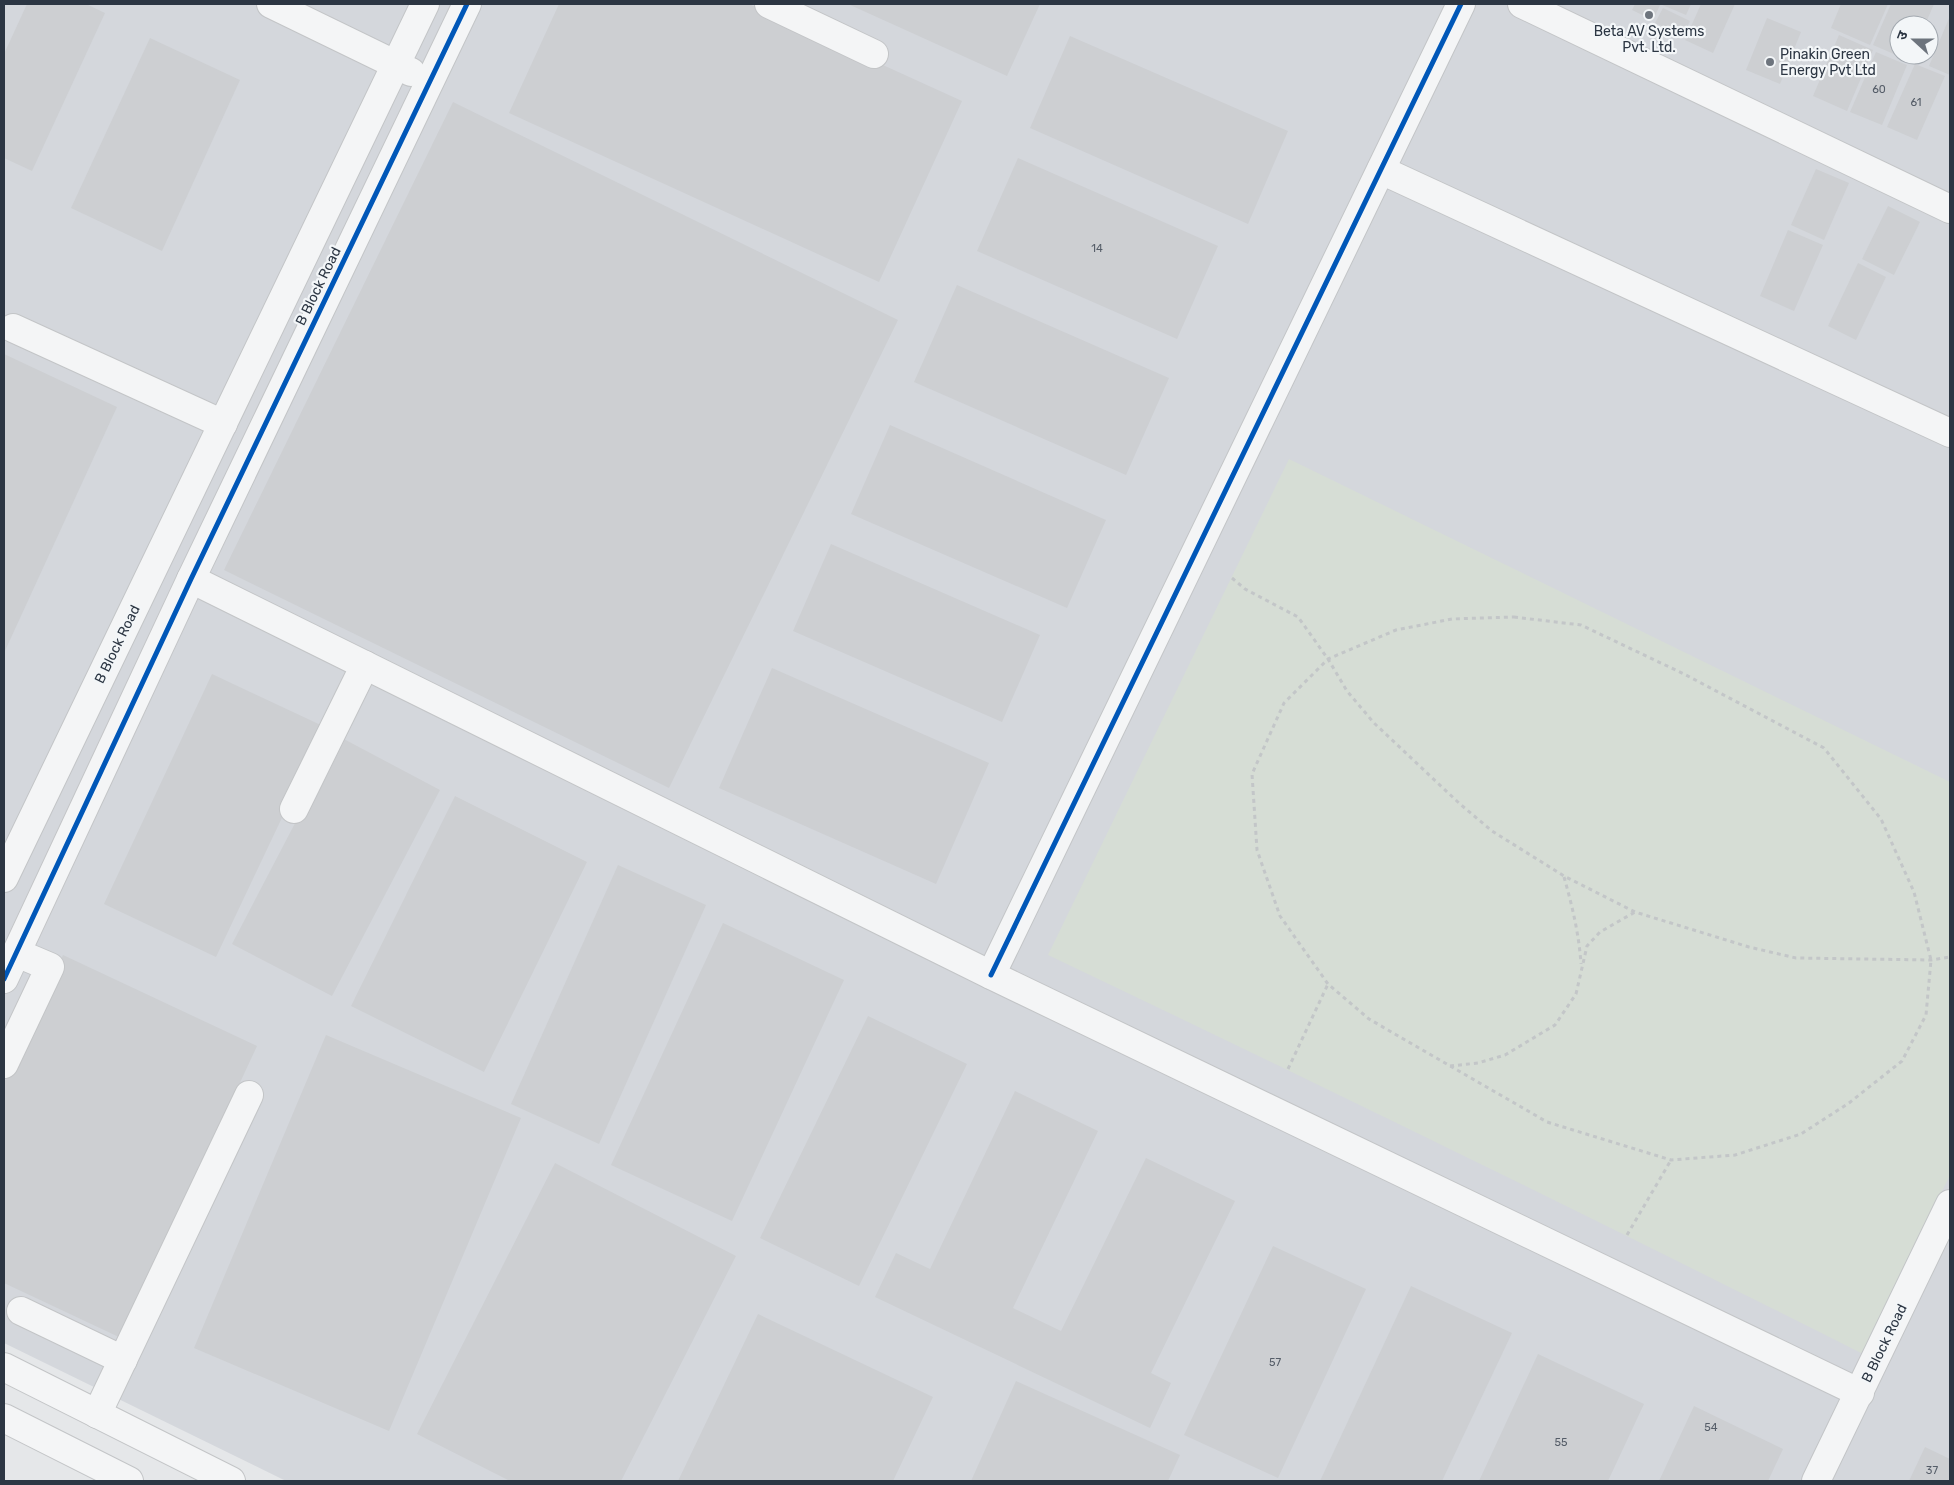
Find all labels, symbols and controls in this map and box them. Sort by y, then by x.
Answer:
marker: Beta AV Systems Pvt. Ltd. [1643,9,1655,21]
north arrow [1889,15,1939,65]
place label: Beta AV Systems Pvt. Ltd. [1594,23,1704,56]
text: उ [1893,28,1912,42]
place label: Pinakin Green Energy Pvt Ltd [1780,46,1876,79]
marker: Pinakin Green Energy Pvt Ltd [1764,56,1776,68]
house number: 60 [1872,83,1886,96]
house number: 61 [1910,96,1922,109]
house number: 14 [1091,242,1103,255]
street label: B Block Road [292,244,345,328]
street label: B Block Road [91,602,144,686]
street label: B Block Road [1858,1301,1911,1385]
house number: 57 [1269,1356,1281,1369]
house number: 54 [1704,1421,1718,1434]
house number: 55 [1554,1436,1568,1449]
house number: 37 [1926,1464,1938,1477]

